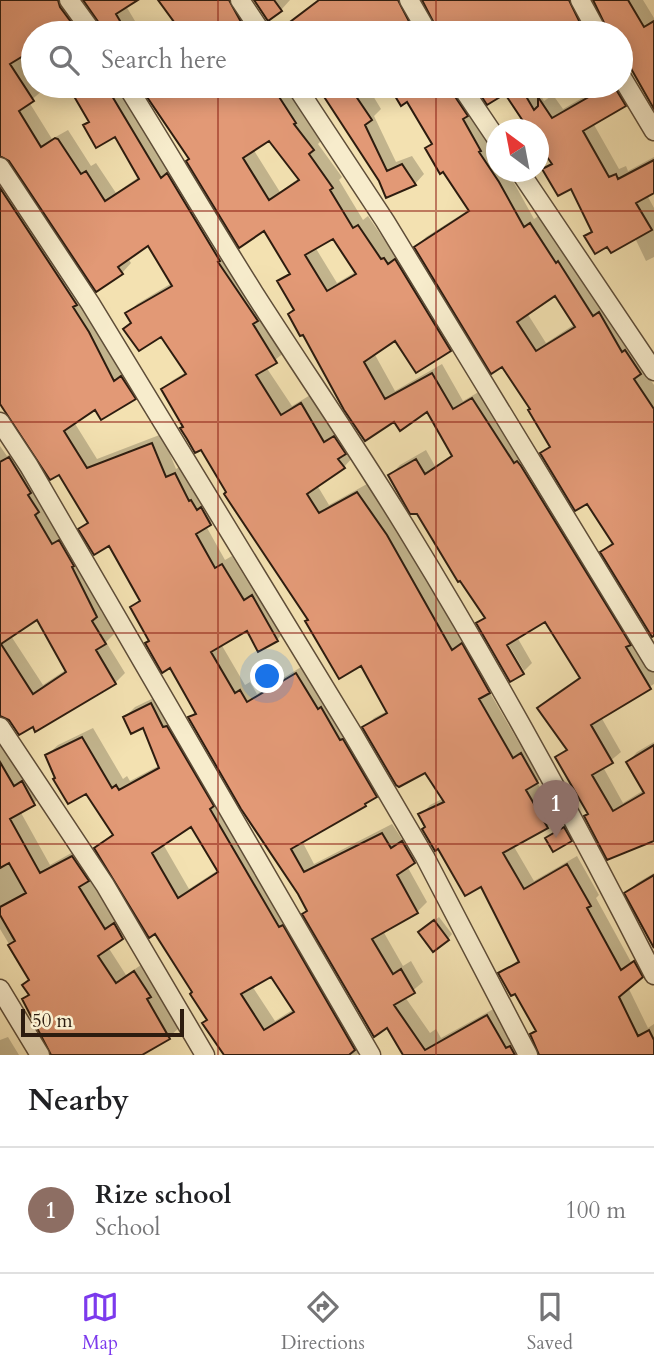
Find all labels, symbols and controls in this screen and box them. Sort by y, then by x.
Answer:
search box [21,21,633,98]
icon: search [45,41,83,79]
text: Search here [101,42,227,77]
north arrow [486,119,549,182]
your location [250,659,284,693]
pin: 1 [533,780,579,838]
scale bar [21,1006,184,1038]
text: 50 m [32,1008,73,1034]
text: Nearby [28,1080,129,1121]
text: Rize school [95,1177,231,1212]
text: 1 [45,1195,57,1226]
text: 100 m [565,1195,626,1226]
text: School [95,1212,160,1243]
tab: Map [81,1288,119,1356]
tab: Directions [281,1288,365,1356]
tab: Saved [527,1288,573,1356]

